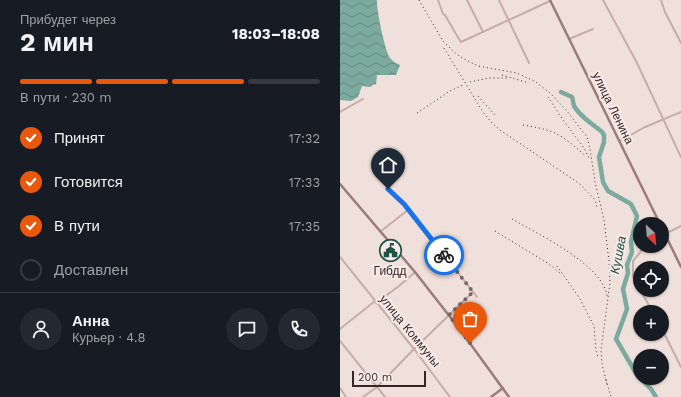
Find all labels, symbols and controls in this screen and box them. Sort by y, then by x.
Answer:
text: Прибудет через [20,12,116,27]
text: 18:03–18:08 [232,25,320,43]
text: 2 мин [20,27,94,57]
street label: улица Ленина [590,70,637,147]
text: В пути · 230 m [20,90,112,105]
icon: check [20,127,42,149]
text: Принят [54,129,105,147]
text: 17:32 [289,131,320,146]
pin [371,148,405,189]
icon: home [377,154,399,176]
icon: check [20,171,42,193]
text: Готовится [54,173,123,191]
text: 17:33 [289,175,320,190]
icon: check [20,215,42,237]
text: В пути [54,217,100,235]
north arrow [633,217,669,253]
map controls [633,217,669,385]
text: 17:35 [289,219,320,234]
courier [424,235,464,275]
water label: Кушва [607,235,629,275]
public building icon: Гибдд [377,237,403,263]
icon: bike [433,244,455,266]
text: Доставлен [54,261,128,279]
button: locate [633,261,669,297]
place label: Гибдд [374,264,406,278]
street label: улица Коммуны [377,292,443,370]
pin [453,302,487,343]
button: + [633,305,669,341]
button: person [20,308,62,350]
button: chat [226,308,268,350]
button: phone [278,308,320,350]
icon: bag [459,308,481,330]
text: Анна [72,312,109,330]
text: Курьер · 4.8 [72,330,145,345]
button: − [633,349,669,385]
scale bar [352,369,426,388]
text: 200 m [358,371,392,384]

